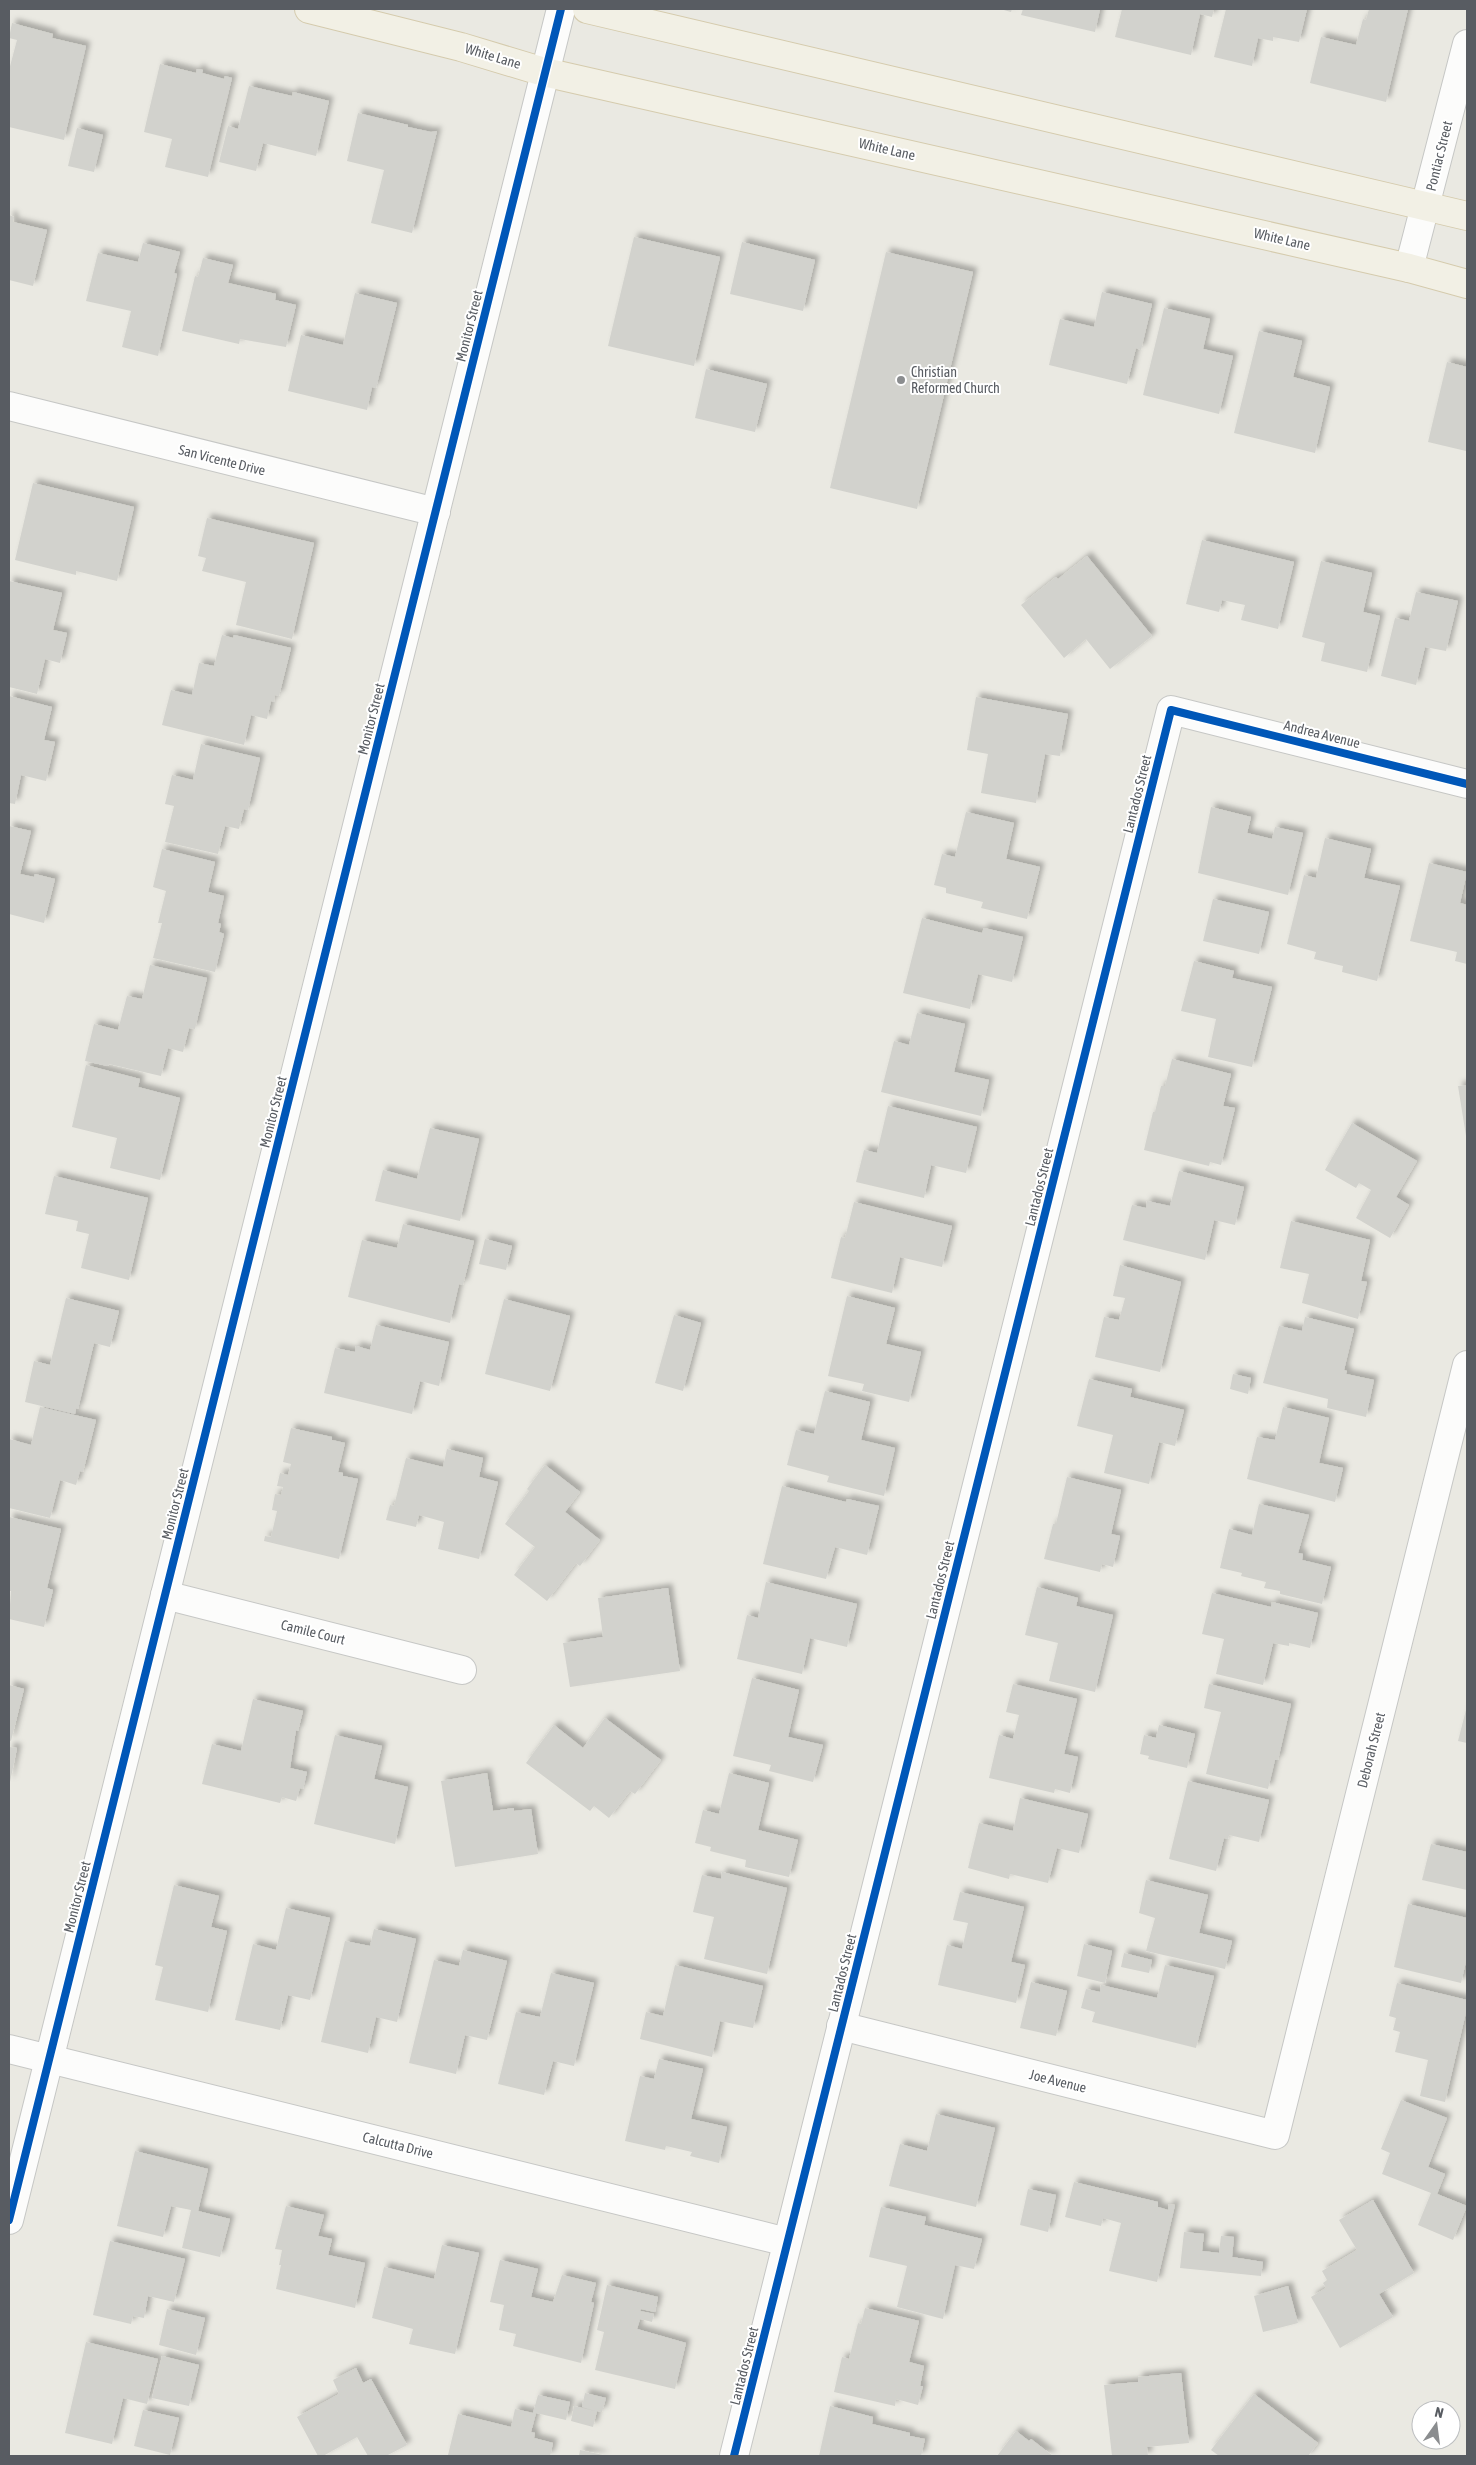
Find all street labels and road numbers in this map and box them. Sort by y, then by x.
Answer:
street label: White Lane [463,40,523,72]
street label: Pontiac Street [1423,119,1455,193]
street label: White Lane [857,135,917,163]
street label: White Lane [1252,225,1312,253]
street label: Monitor Street [452,289,486,363]
street label: San Vicente Drive [177,441,267,479]
street label: Monitor Street [354,682,388,756]
street label: Andrea Avenue [1282,717,1362,751]
street label: Lantados Street [1120,753,1154,835]
street label: Monitor Street [256,1075,290,1149]
street label: Lantados Street [1022,1146,1056,1228]
street label: Monitor Street [158,1467,192,1541]
street label: Lantados Street [923,1539,957,1621]
street label: Camile Court [279,1616,347,1648]
street label: Deborah Street [1354,1711,1388,1789]
street label: Monitor Street [60,1860,94,1934]
street label: Lantados Street [825,1932,859,2014]
street label: Joe Avenue [1028,2066,1088,2096]
street label: Calcutta Drive [361,2129,435,2161]
street label: Lantados Street [727,2325,761,2407]

